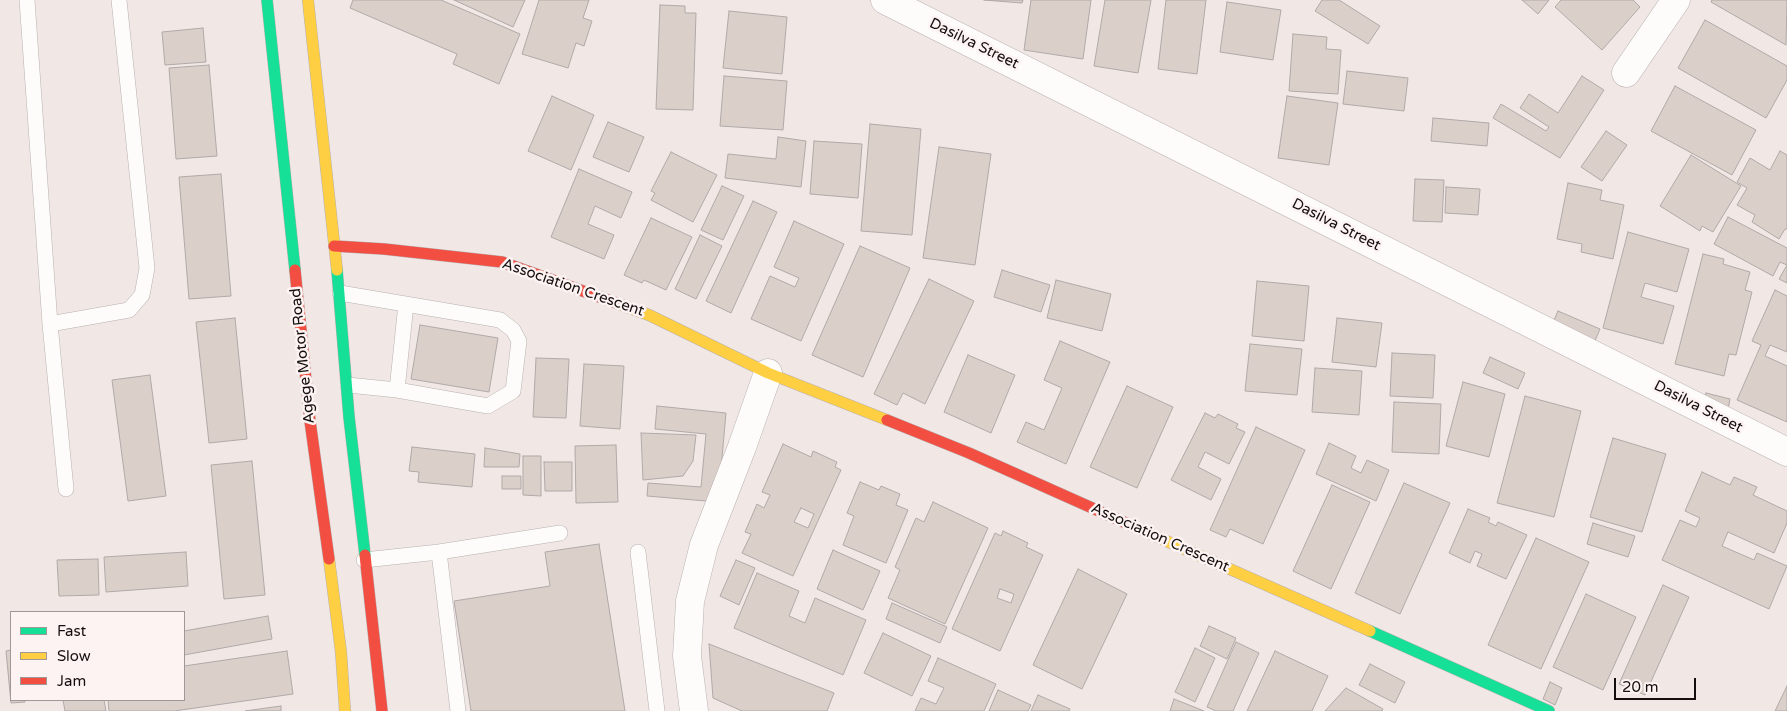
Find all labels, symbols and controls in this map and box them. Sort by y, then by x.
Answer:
street label: Dasilva Street [926,15,1022,73]
street label: Dasilva Street [1289,195,1383,255]
street label: Association Crescent [500,255,646,321]
street label: Agege Motor Road [287,287,319,425]
street label: Dasilva Street [1651,377,1745,437]
street label: Association Crescent [1088,499,1232,577]
legend [10,611,185,701]
text: Fast [57,622,86,640]
text: Slow [57,647,91,665]
scale bar [1617,668,1700,700]
text: Jam [57,672,86,690]
text: 20 m [1622,678,1659,696]

